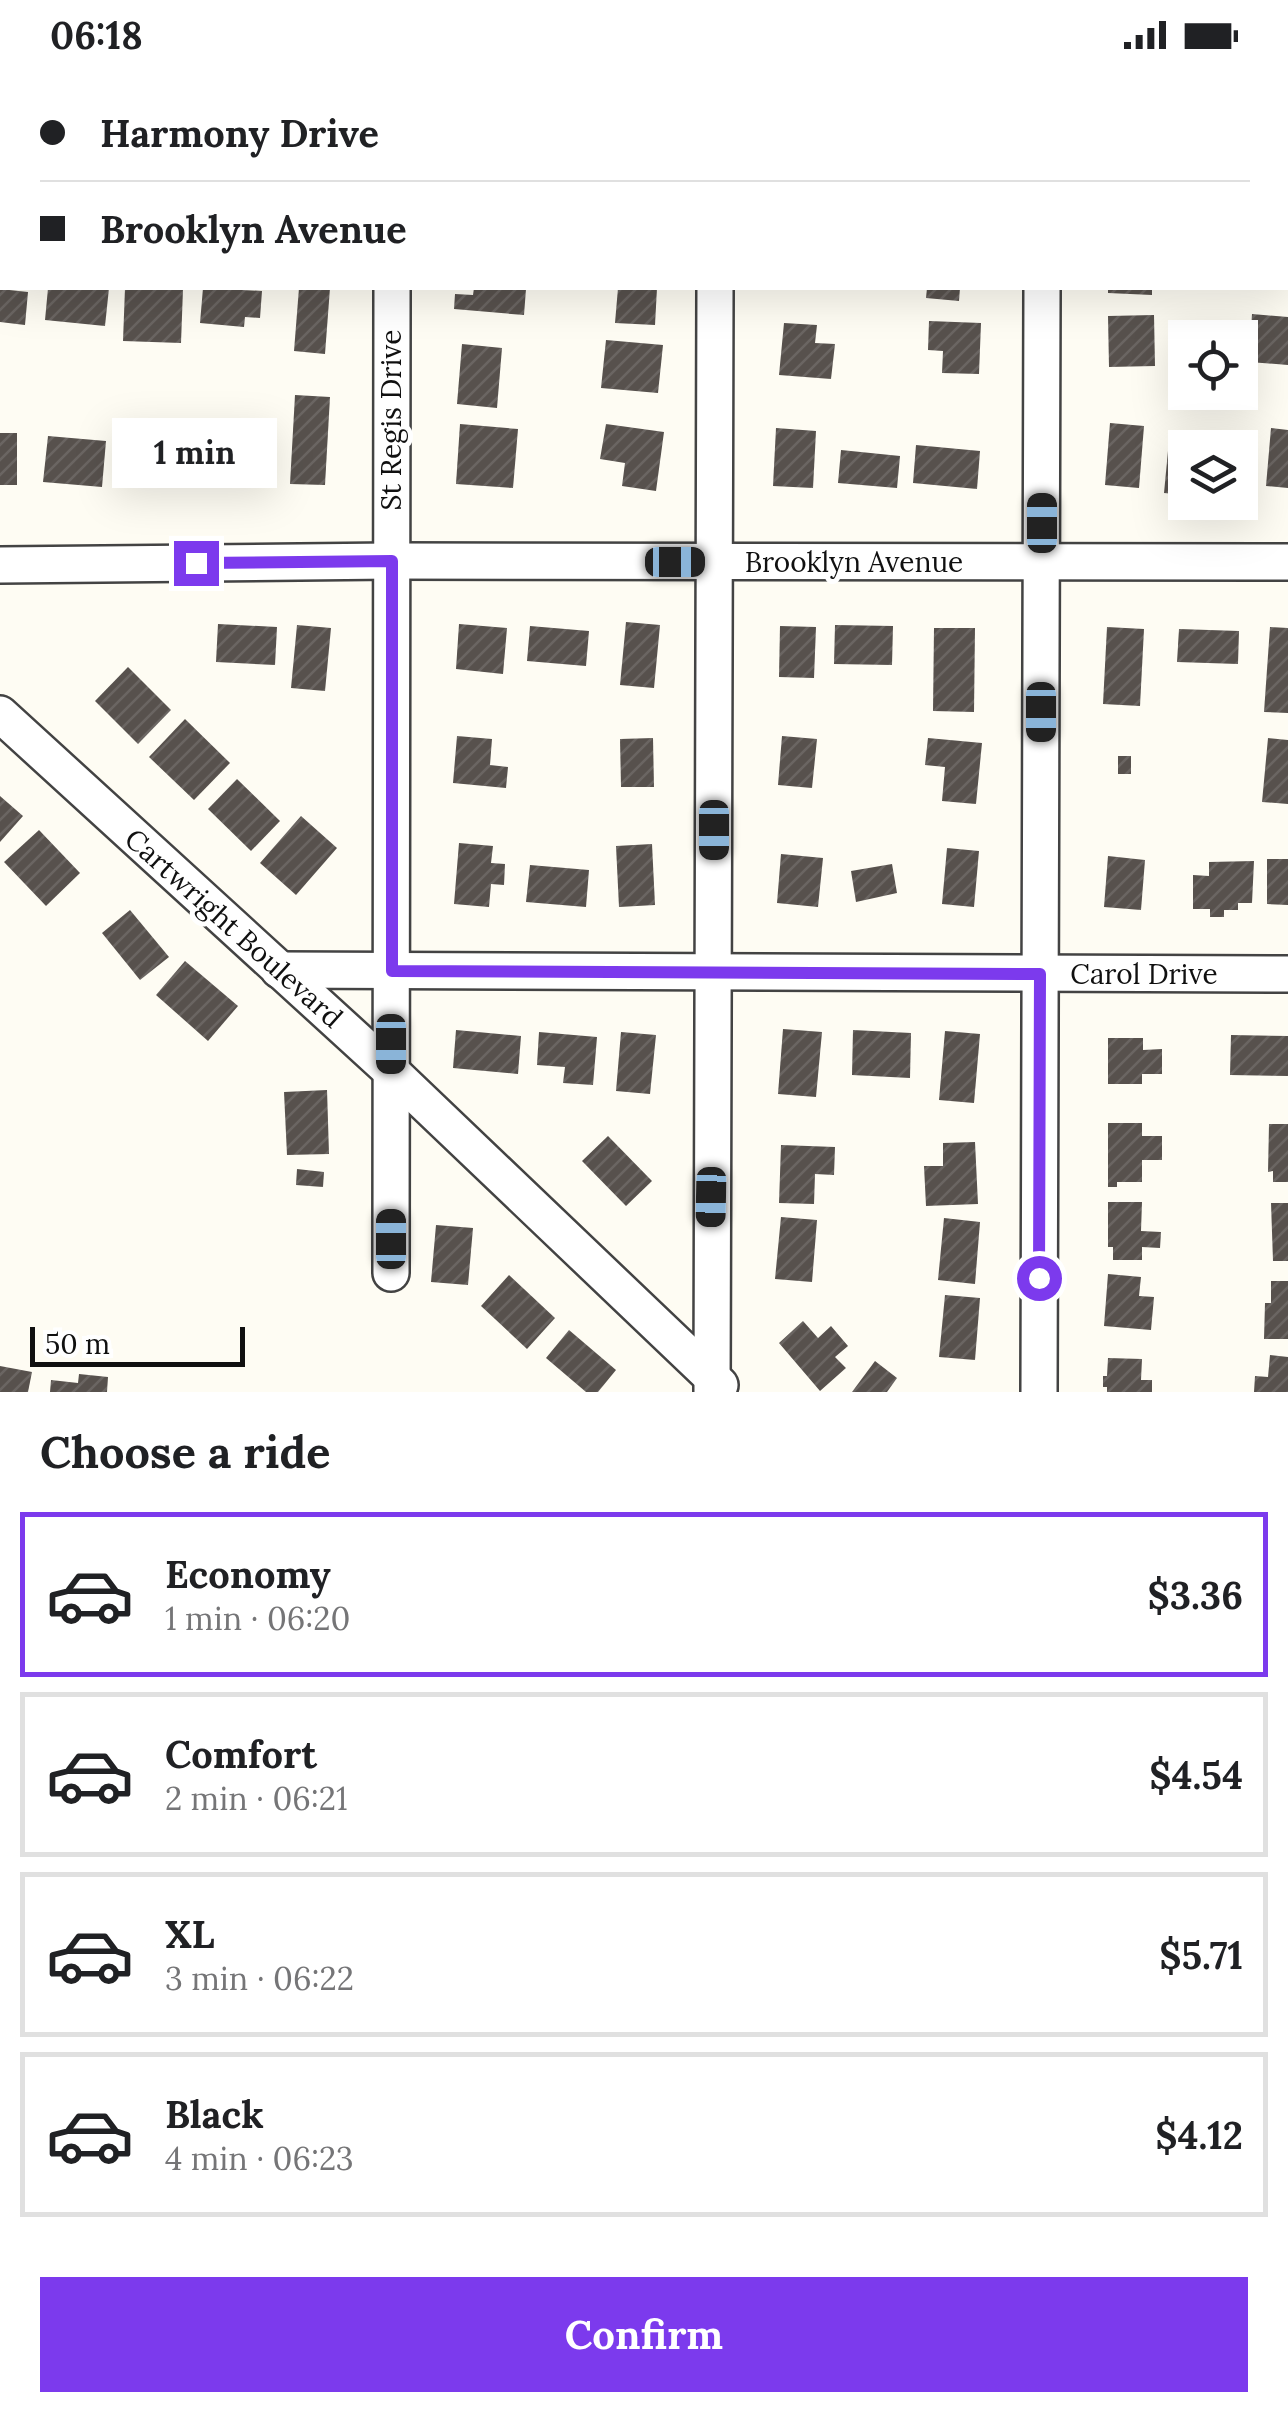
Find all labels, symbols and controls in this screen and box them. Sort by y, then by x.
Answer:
text: 06:18 [50,11,143,59]
text: Harmony Drive [100,109,379,157]
text: Brooklyn Avenue [100,205,407,253]
map controls [1168,320,1258,520]
button: locate [1168,320,1258,410]
street label: St Regis Drive [373,330,409,510]
callout: 1 min [114,418,278,488]
button: layers [1168,430,1258,520]
text: 1 min [154,432,235,473]
car [1027,493,1057,553]
route end [174,541,219,586]
street label: Brooklyn Avenue [745,544,963,580]
car [645,547,705,577]
car [1026,682,1056,742]
car [699,800,729,860]
street label: Cartwright Boulevard [118,821,350,1035]
street label: Carol Drive [1070,956,1218,992]
car [376,1014,406,1074]
car [695,1167,727,1227]
car [376,1209,406,1269]
route start [1017,1256,1062,1301]
scale bar [30,1322,245,1366]
text: 50 m [45,1326,110,1362]
text: Choose a ride [40,1423,330,1480]
icon: car [45,1550,135,1640]
text: Economy [165,1550,331,1598]
text: $3.36 [1147,1571,1243,1619]
text: 1 min · 06:20 [165,1598,350,1639]
icon: car [45,1730,135,1820]
text: Comfort [165,1730,317,1778]
text: $4.54 [1149,1751,1243,1799]
text: 2 min · 06:21 [165,1778,348,1819]
icon: car [45,1910,135,2000]
text: XL [165,1910,215,1958]
text: $5.71 [1159,1931,1243,1979]
text: 3 min · 06:22 [165,1958,354,1999]
icon: car [45,2090,135,2180]
text: Black [165,2090,264,2138]
text: $4.12 [1155,2111,1243,2159]
text: 4 min · 06:23 [165,2138,354,2179]
button: Confirm [40,2277,1248,2392]

